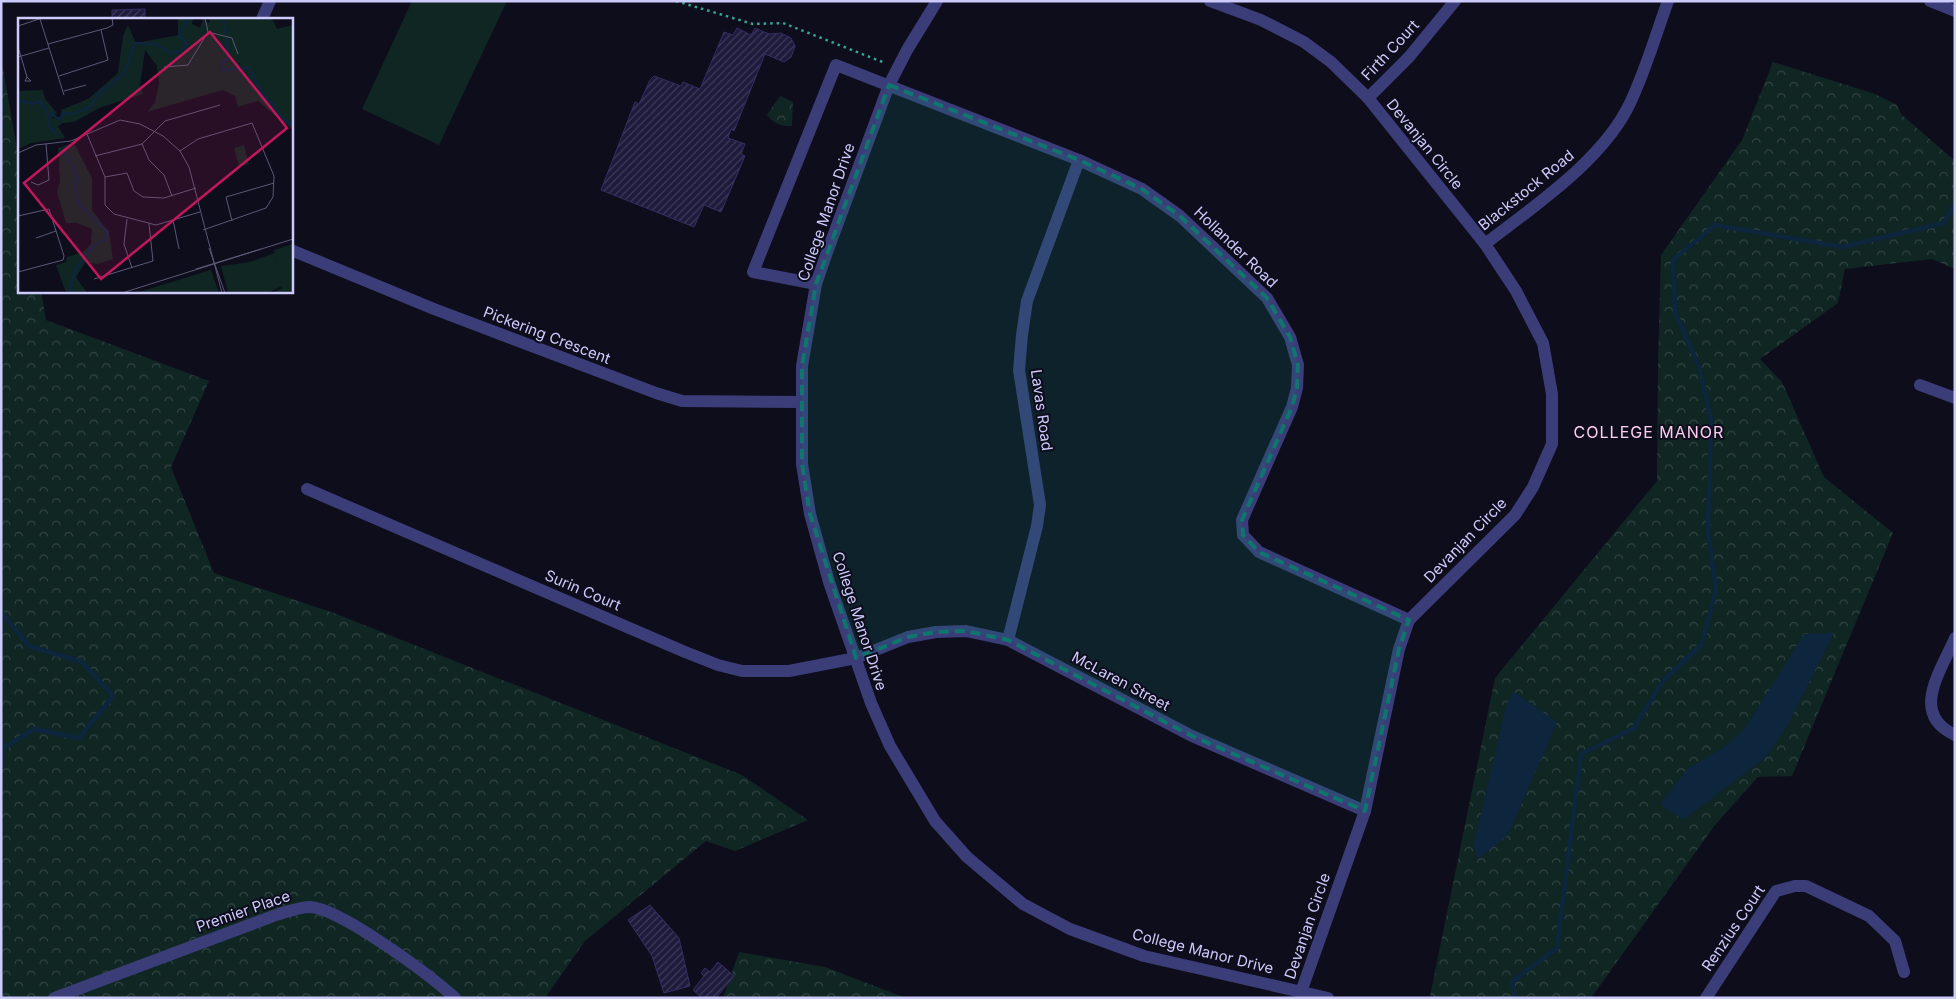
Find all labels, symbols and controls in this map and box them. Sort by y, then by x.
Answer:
street label: Firth Court [1357,16,1423,84]
inset map [18,18,292,292]
street label: Devanjan Circle [1383,95,1467,193]
street label: College Manor Drive [793,140,859,284]
street label: Blackstock Road [1474,146,1578,234]
street label: Hollander Road [1190,202,1282,292]
street label: Pickering Crescent [481,302,613,368]
street label: Lavas Road [1027,368,1057,452]
district label: COLLEGE MANOR [1574,422,1724,442]
street label: Devanjan Circle [1420,493,1510,587]
street label: College Manor Drive [829,549,891,693]
street label: Surin Court [542,565,624,615]
street label: McLaren Street [1069,647,1173,715]
street label: Devanjan Circle [1280,870,1334,982]
street label: Renzius Court [1697,881,1769,975]
street label: Premier Place [194,886,292,936]
street label: College Manor Drive [1130,924,1276,978]

